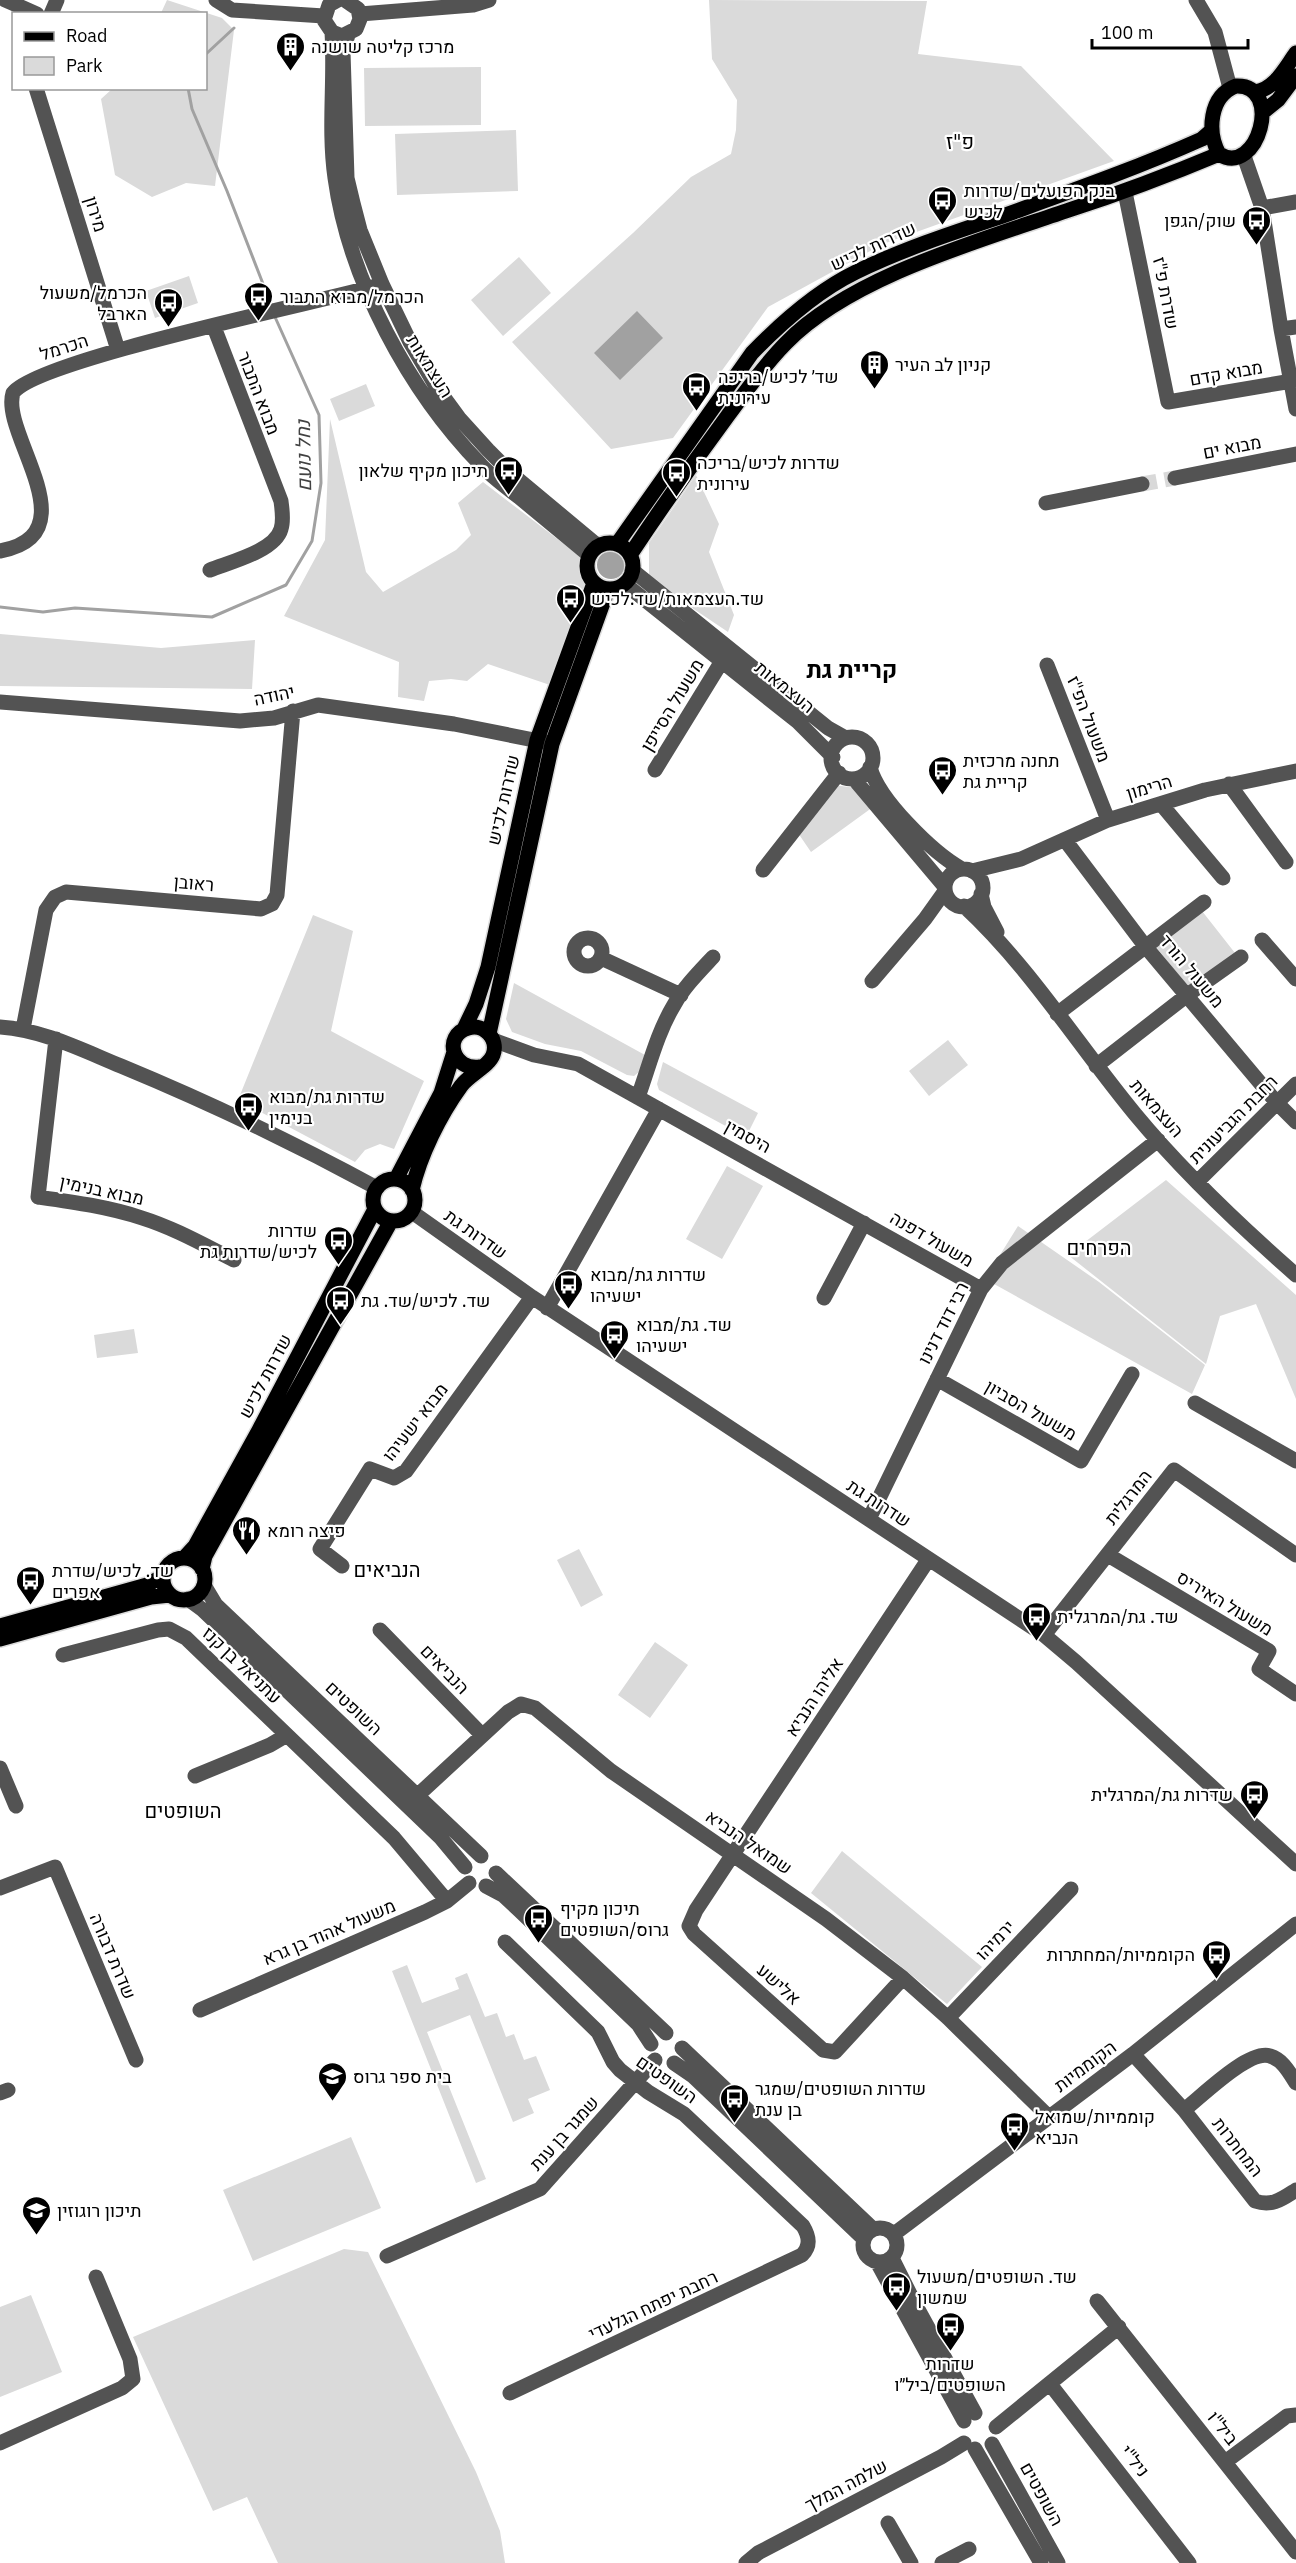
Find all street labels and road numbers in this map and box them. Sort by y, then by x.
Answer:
street label: מירון [80,193,112,235]
street label: שדרות לכיש [826,216,920,276]
street label: שדרת פ"ז [1148,255,1184,331]
street label: הכרמל [37,328,91,366]
street label: העצמאות [402,330,458,402]
street label: מבוא התבור [233,348,285,438]
street label: מבוא קדם [1188,355,1264,391]
street label: מבוא ים [1201,430,1263,464]
street label: משעול הסייפן [635,654,709,756]
street label: העצמאות [750,656,820,718]
street label: משעול הפ"ז [1062,673,1116,765]
street label: יהודה [251,679,297,711]
street label: שדרות לכיש [481,753,525,847]
street label: הרימון [1123,769,1175,805]
street label: ראובן [173,870,215,896]
street label: משעול הורד [1155,930,1229,1012]
street label: רחבת הגביעונית [1184,1070,1282,1168]
street label: העצמאות [1125,1074,1189,1142]
street label: היסמין [721,1114,775,1158]
street label: מבוא בנימין [58,1170,146,1210]
street label: שדרות גת [440,1204,512,1264]
street label: משעול דפנה [886,1206,978,1272]
street label: רבי דוד דנינו [912,1278,974,1368]
street label: שדרות לכיש [233,1330,297,1422]
street label: משעול הסביון [981,1374,1081,1446]
street label: מבוא ישעיהו [377,1378,453,1466]
street label: המרגלית [1099,1465,1157,1529]
street label: שדרות גת [843,1474,915,1532]
street label: משעול האיריס [1173,1565,1277,1641]
street label: עתניאל בן קנז [197,1621,287,1709]
street label: הנביאים [416,1639,474,1699]
street label: אליהו הנביא [780,1653,848,1741]
street label: השופטים [321,1676,387,1740]
street label: שמואל הנביא [701,1805,797,1879]
street label: משעול אהוד בן גרא [259,1894,399,1970]
street label: שדרת דבורה [85,1909,141,2003]
street label: ירמיהו [970,1915,1020,1965]
street label: אלישע [752,1958,806,2010]
street label: הקוממיות [1049,2035,1121,2097]
street label: השופטים [632,2050,702,2108]
street label: שמגר בן ענת [524,2091,604,2175]
street label: המחתרות [1208,2113,1268,2181]
street label: רחבת יפתח הגלעדי [585,2265,721,2345]
street label: ביל"ו [1203,2406,1244,2450]
street label: ניל"י [1115,2440,1155,2482]
street label: שלמה המלך [801,2454,891,2516]
street label: השופטים [1015,2458,1069,2530]

